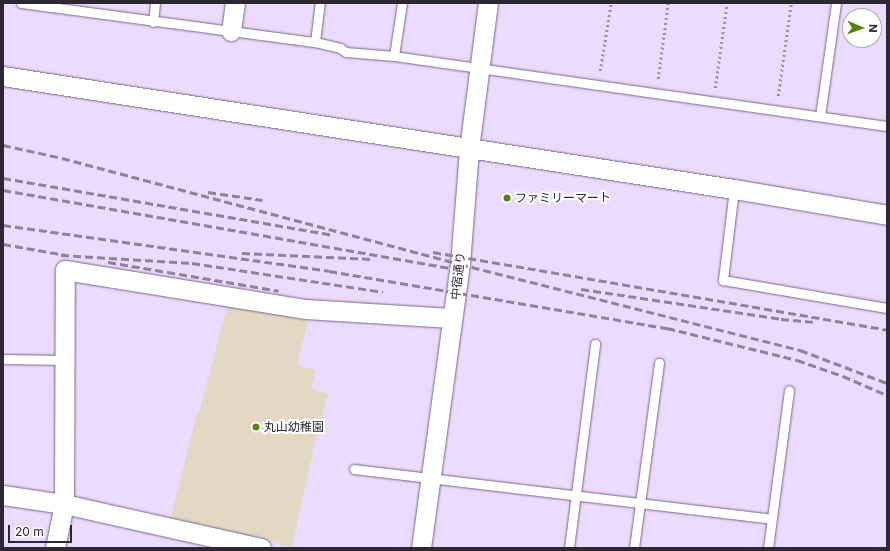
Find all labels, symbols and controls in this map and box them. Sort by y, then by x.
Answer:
north arrow [842,8,882,48]
text: N [866,24,880,33]
place label: ファミリーマート [515,191,611,205]
marker: ファミリーマート [502,193,512,203]
street label: 中宿通り [448,251,468,301]
place label: 丸山幼稚園 [264,420,324,434]
marker: 丸山幼稚園 [251,422,261,432]
scale bar [10,517,74,543]
text: 20 m [15,524,44,539]

